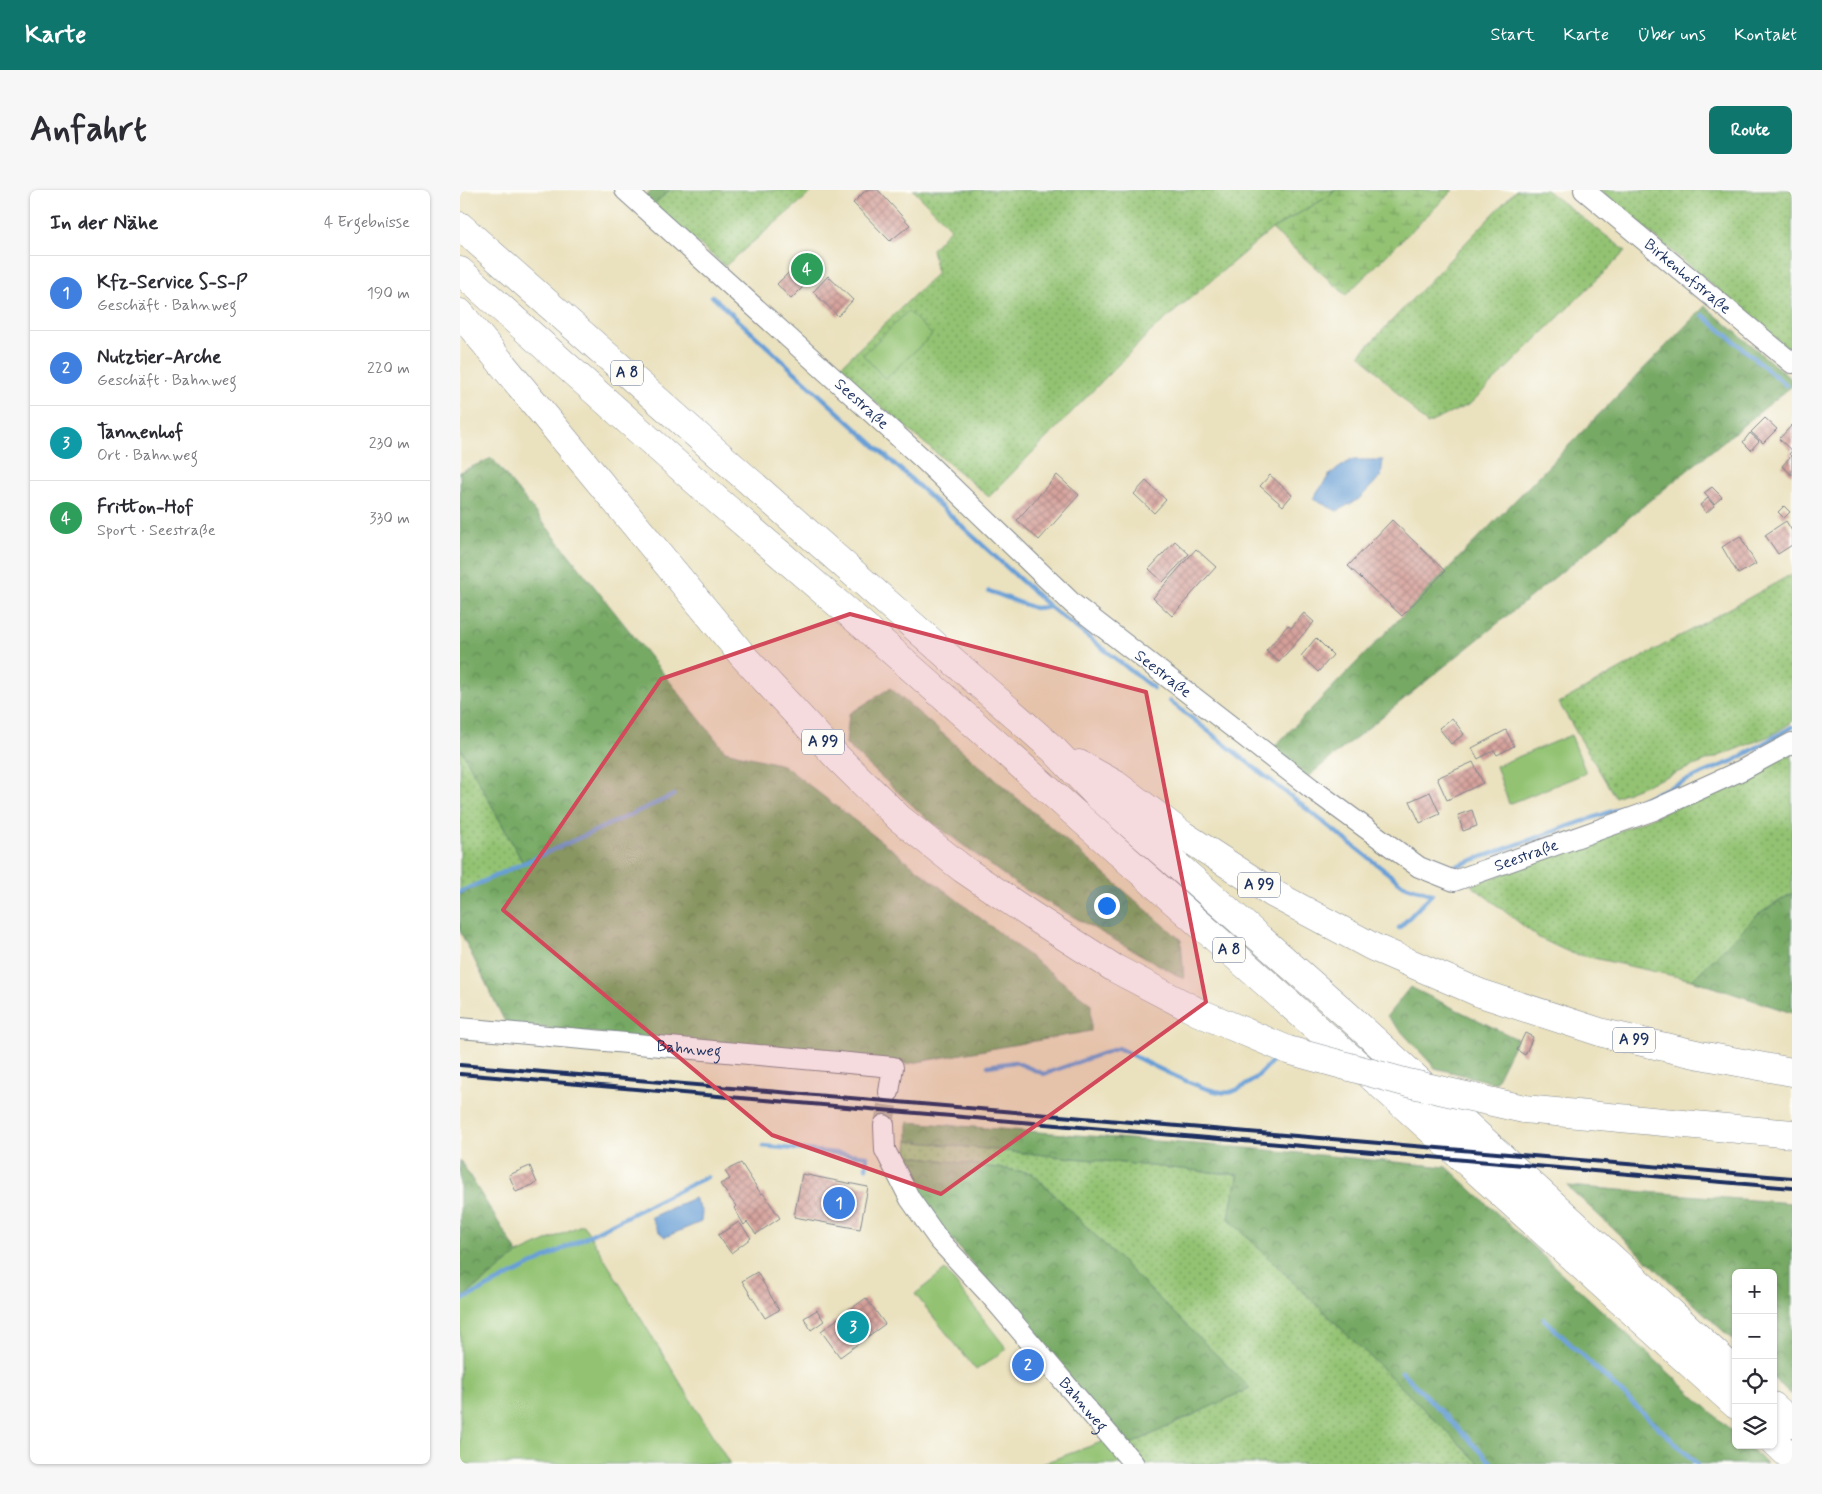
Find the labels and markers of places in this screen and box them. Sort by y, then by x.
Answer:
pin: 4 [791,250,823,288]
pin: 1 [823,1184,855,1222]
pin: 3 [837,1308,869,1346]
pin: 2 [1012,1346,1044,1384]

